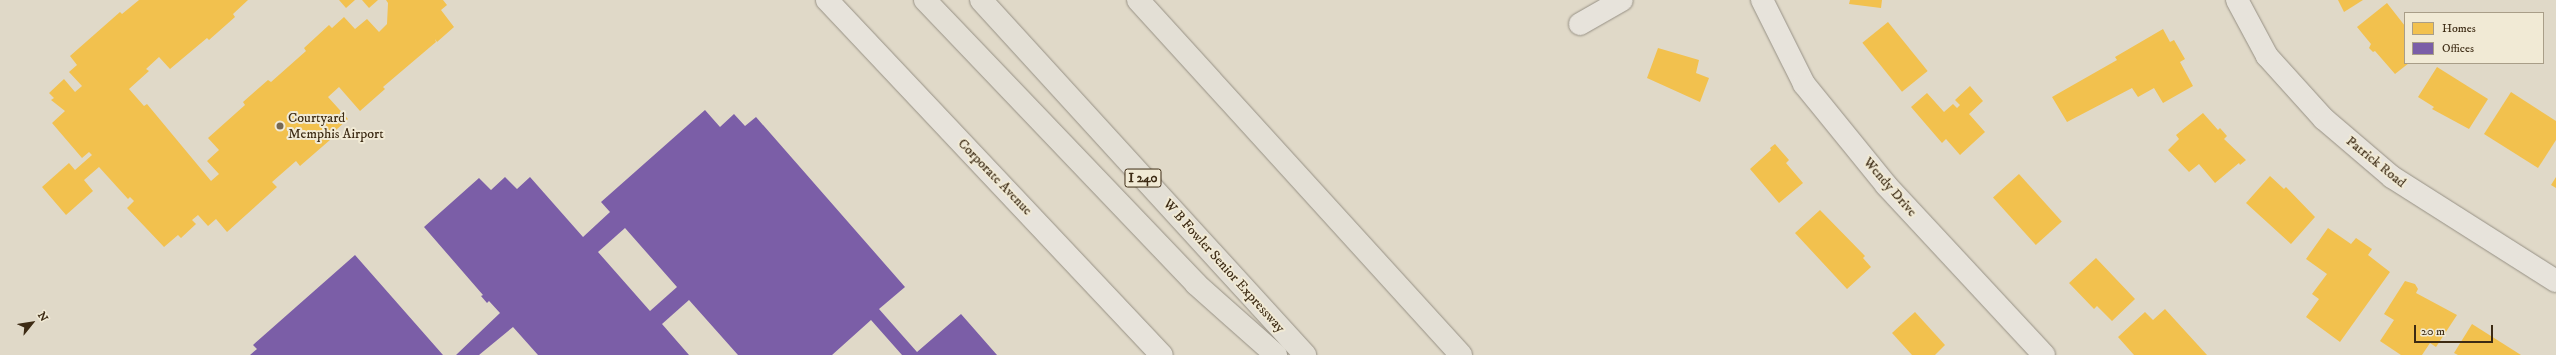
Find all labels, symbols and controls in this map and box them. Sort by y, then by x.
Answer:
legend [2404,12,2544,64]
text: Homes [2442,21,2476,36]
text: Offices [2442,41,2474,56]
place label: Courtyard Memphis Airport [288,110,384,142]
marker: Courtyard Memphis Airport [275,121,285,131]
street label: Patrick Road [2343,133,2409,191]
street label: Corporate Avenue [954,135,1036,219]
street label: Wendy Drive [1860,154,1920,220]
road number: I 240 [1124,167,1162,189]
street label: W B Fowler Senior Expressway [1160,196,1288,336]
north arrow [12,303,52,343]
text: N [34,310,51,324]
scale bar [2416,317,2495,343]
text: 20 m [2421,324,2445,339]

